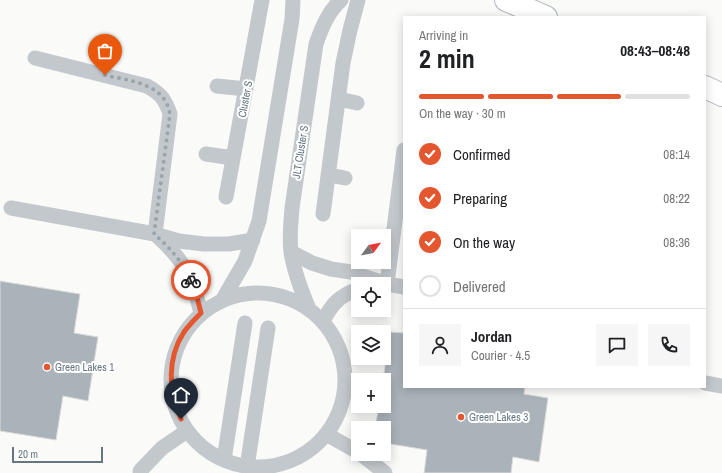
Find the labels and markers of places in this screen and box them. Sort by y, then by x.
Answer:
pin [88,34,122,75]
place label: Green Lakes 1 [55,360,114,374]
marker: Green Lakes 1 [42,362,52,372]
pin [164,378,198,419]
place label: Green Lakes 3 [469,410,528,424]
marker: Green Lakes 3 [456,412,466,422]

